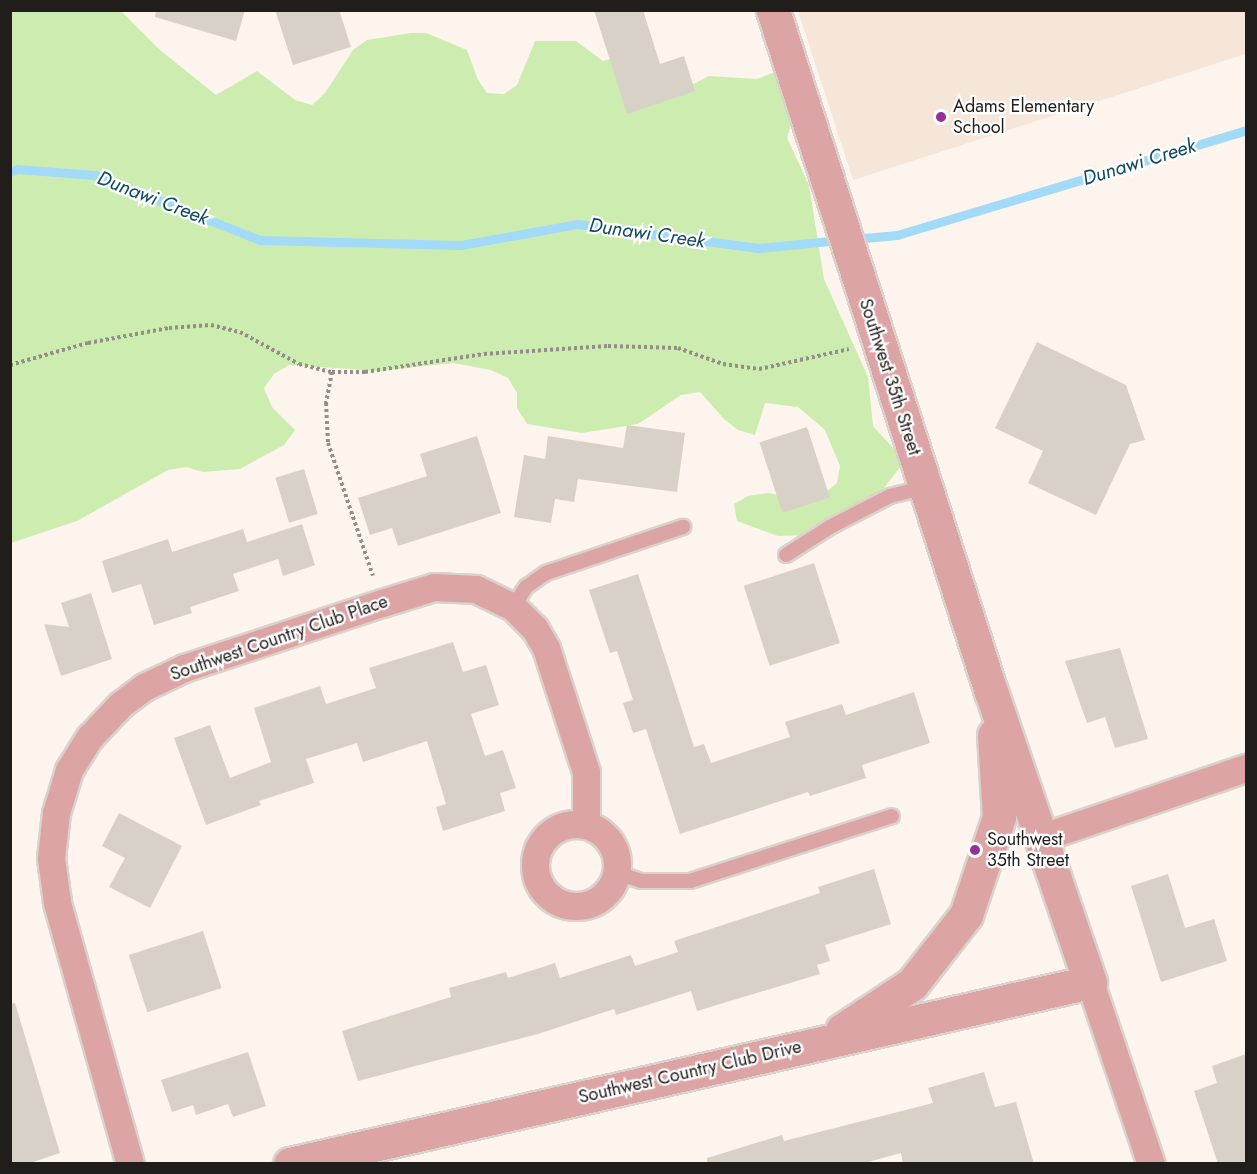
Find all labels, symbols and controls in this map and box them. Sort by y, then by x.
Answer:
place label: Adams Elementary School [953,96,1094,138]
marker: Adams Elementary School [934,110,948,124]
water label: Dunawi Creek [1080,133,1198,191]
water label: Dunawi Creek [94,166,212,230]
water label: Dunawi Creek [587,213,707,253]
street label: Southwest 35th Street [855,296,925,458]
street label: Southwest Country Club Place [167,591,391,685]
place label: Southwest 35th Street [987,829,1069,872]
marker: Southwest 35th Street [968,843,982,857]
street label: Southwest Country Club Drive [576,1036,804,1108]

